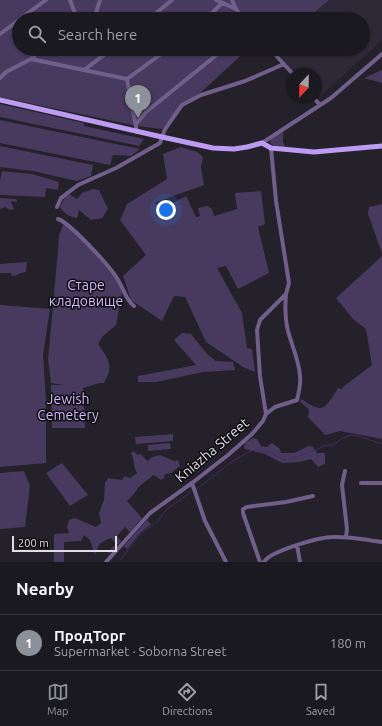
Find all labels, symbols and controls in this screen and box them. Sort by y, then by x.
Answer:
search box [12,12,370,56]
icon: search [26,23,48,45]
text: Search here [58,26,137,43]
north arrow [286,68,322,104]
pin: 1 [125,85,151,118]
your location [156,200,176,220]
park label: Старе кладовище [49,277,123,309]
park label: Jewish Cemetery [37,391,99,423]
street label: Kniazha Street [172,414,252,485]
scale bar [12,534,117,553]
text: 200 m [18,537,49,549]
text: Nearby [16,579,74,598]
text: ПродТорг [54,627,125,644]
text: 1 [25,636,33,650]
text: 180 m [330,636,366,650]
text: Supermarket · Soborna Street [54,644,226,658]
tab: Map [47,681,69,717]
tab: Directions [162,681,212,717]
tab: Saved [306,681,335,717]

